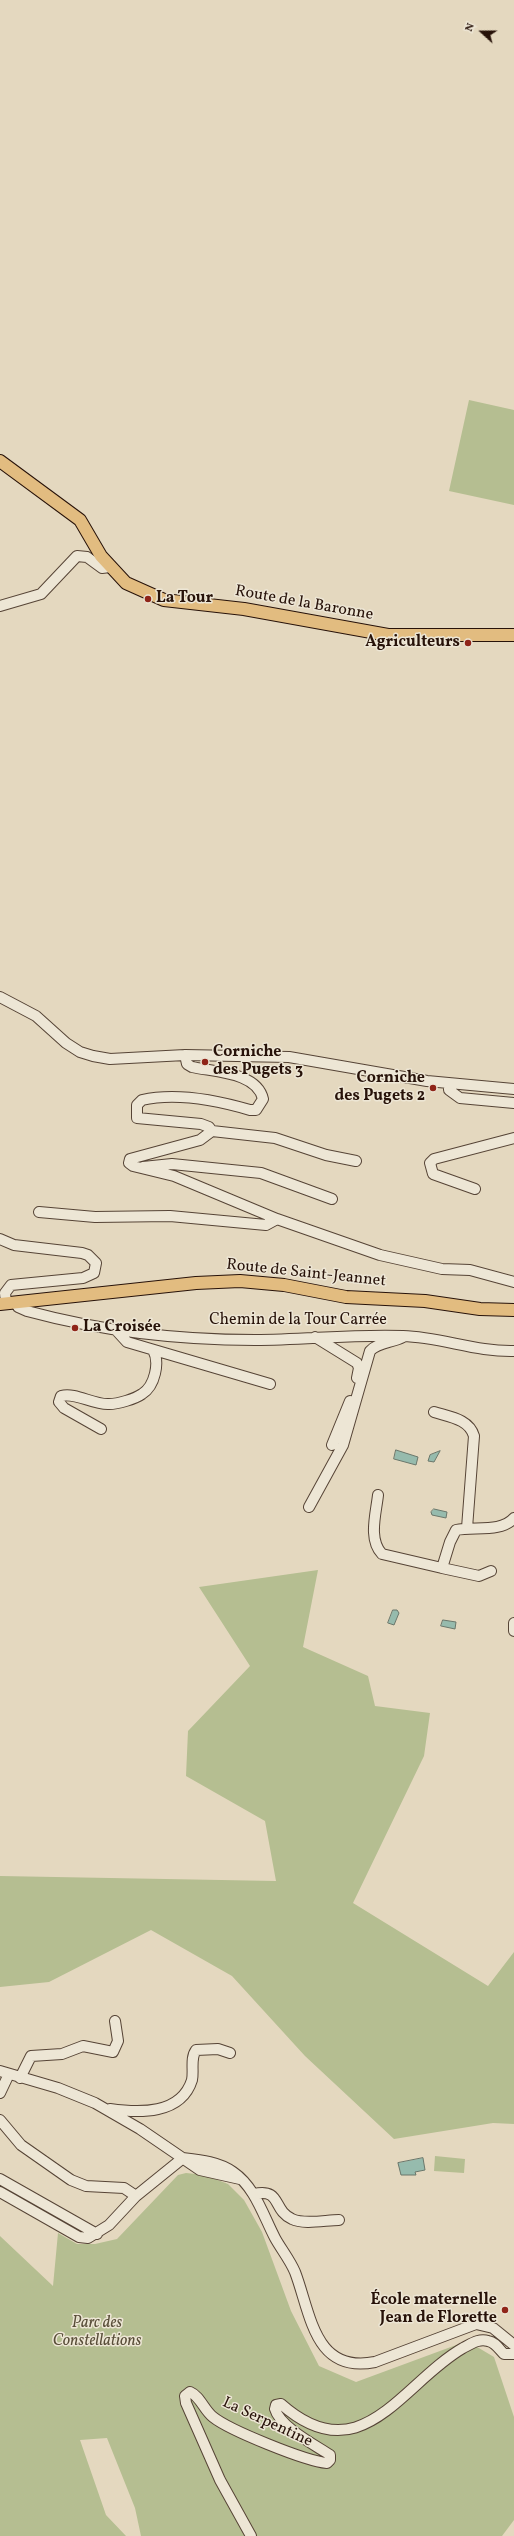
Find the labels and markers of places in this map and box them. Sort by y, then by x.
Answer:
place label: La Tour [156,589,213,609]
marker: La Tour [143,594,153,604]
place label: Agriculteurs [365,633,460,653]
marker: Agriculteurs [463,638,473,648]
place label: Corniche des Pugets 3 [213,1043,303,1081]
marker: Corniche des Pugets 3 [200,1057,210,1067]
place label: Corniche des Pugets 2 [335,1069,425,1107]
marker: Corniche des Pugets 2 [428,1083,438,1093]
place label: La Croisée [83,1318,161,1338]
marker: La Croisée [70,1323,80,1333]
place label: École maternelle Jean de Florette [370,2291,497,2329]
marker: École maternelle Jean de Florette [500,2305,510,2315]

